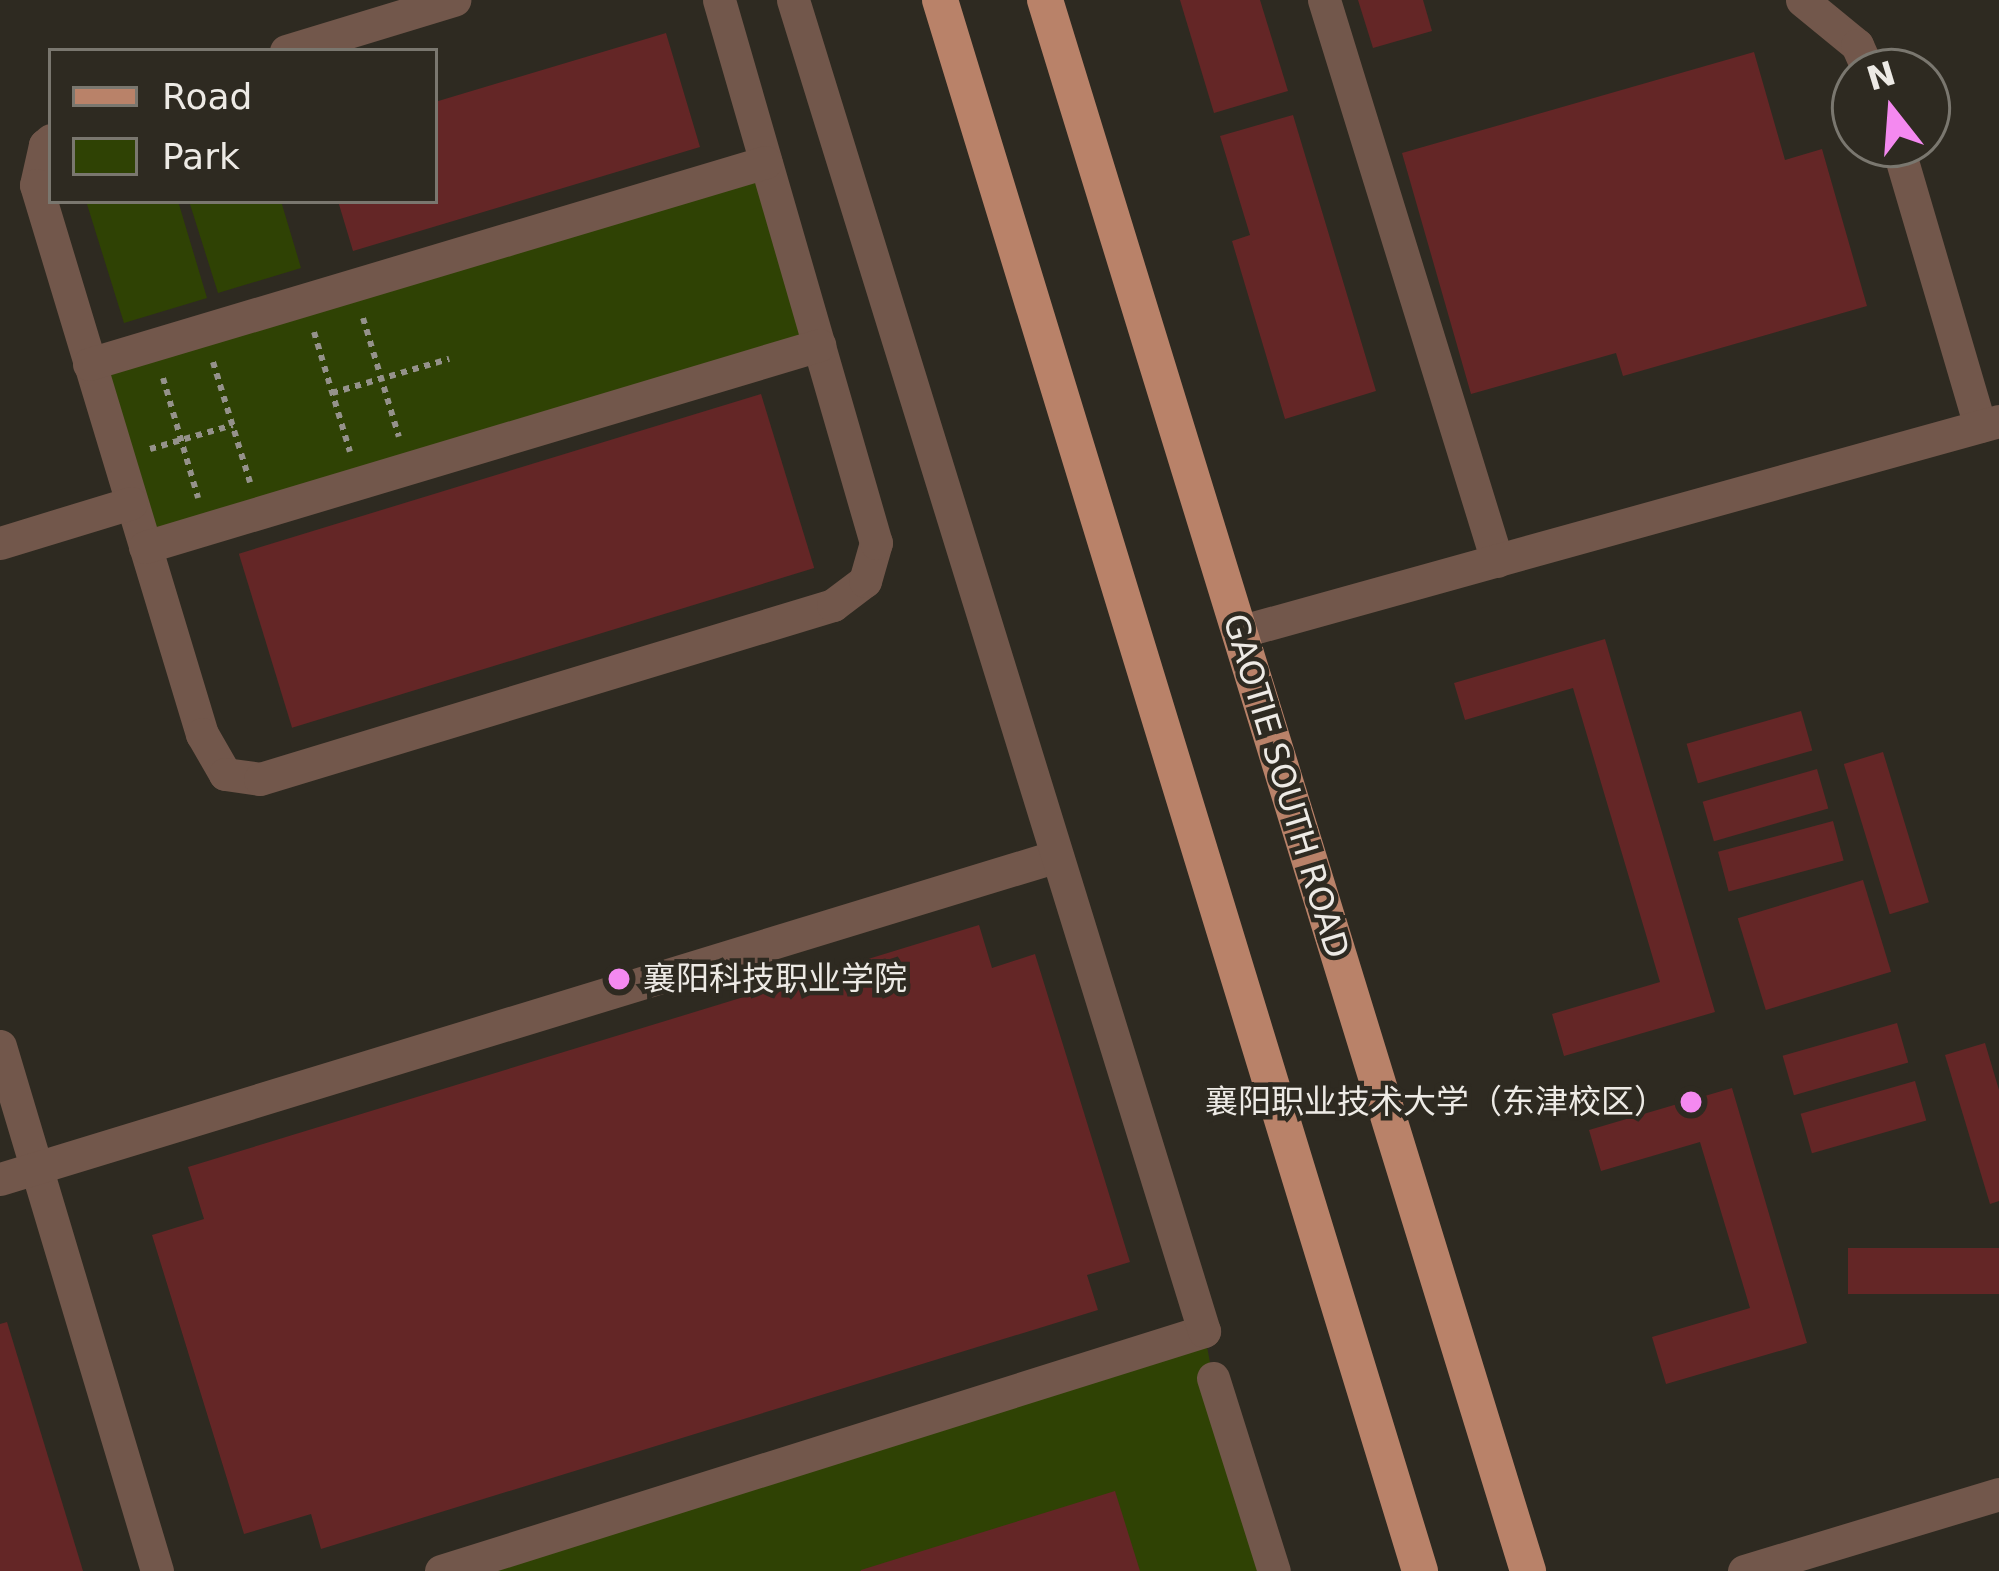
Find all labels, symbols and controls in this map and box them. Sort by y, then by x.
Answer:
legend [48,48,438,204]
north arrow [1831,48,1951,168]
text: N [1862,53,1900,99]
text: Road [162,76,252,117]
text: Park [162,136,240,177]
street label: GAOTIE SOUTH ROAD [1215,609,1357,963]
place label: 襄阳科技职业学院 [643,959,907,999]
marker: 襄阳科技职业学院 [606,966,632,992]
place label: 襄阳职业技术大学（东津校区） [1205,1082,1667,1122]
marker: 襄阳职业技术大学（东津校区） [1678,1089,1704,1115]

